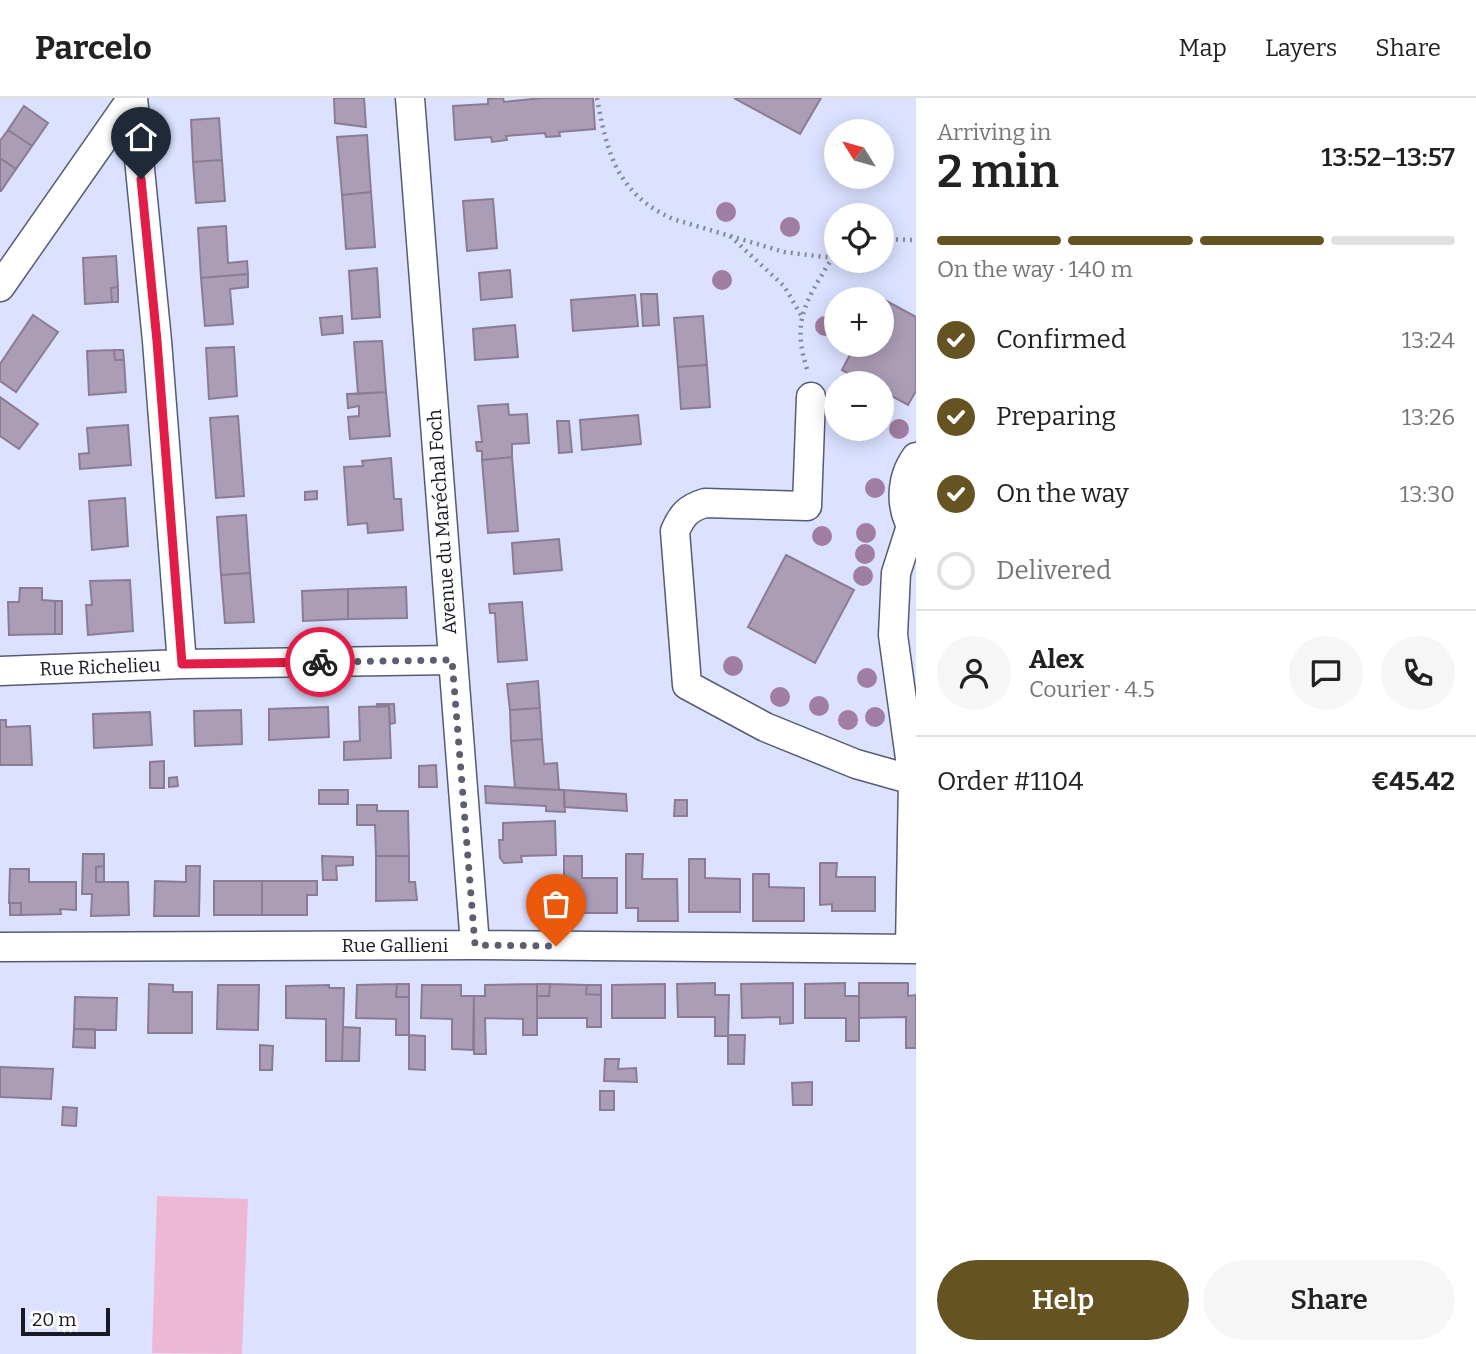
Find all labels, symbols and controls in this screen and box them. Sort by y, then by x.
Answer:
text: Parcelo [35,28,152,68]
text: Map [1179,34,1227,62]
text: Layers [1265,34,1337,62]
text: Share [1375,34,1441,62]
pin [111,107,171,179]
icon: home [122,118,160,156]
text: Arriving in [937,118,1051,146]
north arrow [824,119,894,189]
map controls [824,119,894,441]
text: 13:52–13:57 [1321,142,1455,173]
text: 2 min [937,144,1059,199]
button: locate [824,203,894,273]
text: On the way · 140 m [937,255,1133,283]
button: + [824,287,894,357]
icon: check [937,321,975,359]
text: Confirmed [996,324,1126,355]
text: 13:24 [1402,326,1455,354]
button: − [824,371,894,441]
icon: check [937,398,975,436]
text: Preparing [996,401,1116,432]
text: 13:26 [1402,403,1455,431]
street label: Avenue du Maréchal Foch [423,408,461,635]
icon: check [937,475,975,513]
text: On the way [996,478,1129,509]
text: 13:30 [1400,480,1455,508]
text: Delivered [996,555,1111,586]
courier [285,627,355,697]
button: person [937,636,1011,710]
button: chat [1289,636,1363,710]
button: phone [1381,636,1455,710]
icon: bike [301,643,339,681]
text: Alex [1029,644,1084,675]
street label: Rue Richelieu [39,653,161,681]
text: Courier · 4.5 [1029,675,1155,703]
text: Order #1104 [937,766,1084,797]
text: €45.42 [1371,766,1455,797]
pin [526,874,586,946]
icon: bag [537,885,575,923]
street label: Rue Gallieni [341,934,449,957]
button: Help [937,1260,1189,1340]
button: Share [1203,1260,1455,1340]
scale bar [21,1305,110,1337]
text: 20 m [32,1308,76,1331]

